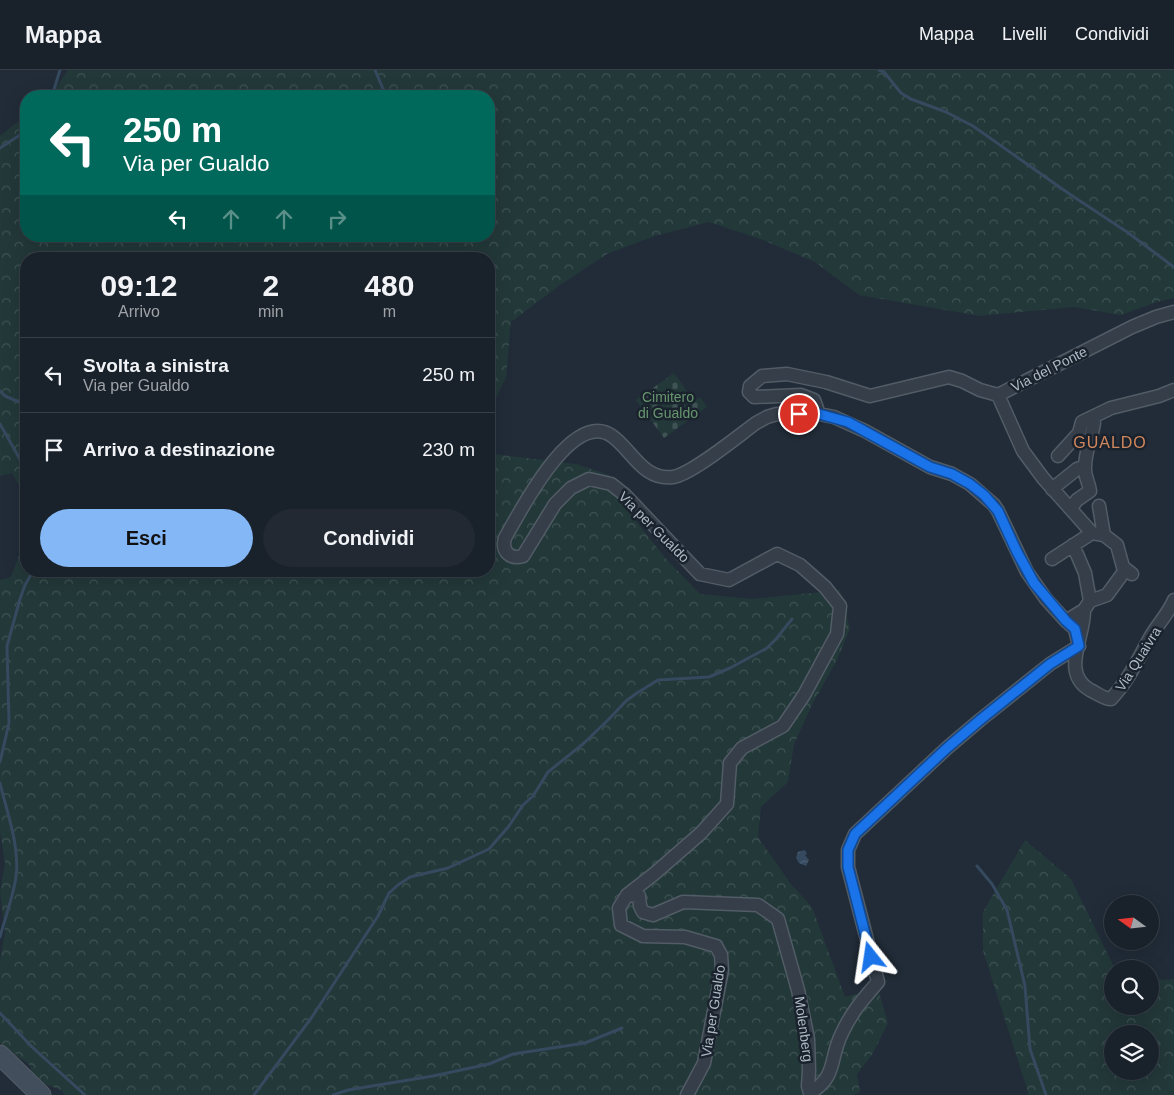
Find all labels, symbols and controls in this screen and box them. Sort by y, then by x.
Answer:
text: Mappa [25,21,101,48]
text: Mappa [919,24,974,44]
text: Livelli [1002,24,1047,44]
text: Condividi [1075,24,1149,44]
icon: left [40,110,105,175]
text: 250 m [123,110,222,149]
text: Via per Gualdo [123,151,269,176]
icon: left [164,205,192,233]
icon: ahead [217,205,245,233]
icon: ahead [270,205,298,233]
icon: right [323,205,351,233]
text: 09:12 [101,269,177,302]
text: 2 [262,269,279,302]
text: 480 [364,269,414,302]
text: Arrivo [118,303,160,320]
text: min [258,303,284,320]
text: m [383,303,396,320]
street label: Via del Ponte [1008,343,1090,395]
text: Svolta a sinistra [83,355,229,376]
icon: left [40,361,68,389]
text: 250 m [422,364,475,385]
text: Via per Gualdo [83,377,189,394]
park label: Cimitero di Gualdo [638,389,698,421]
pin [778,393,820,435]
icon: arrive [785,400,813,428]
district label: GUALDO [1073,434,1147,451]
icon: arrive [40,436,68,464]
text: Arrivo a destinazione [83,439,275,460]
text: 230 m [422,439,475,460]
street label: Via per Gualdo [615,488,693,566]
button: Esci [40,509,253,567]
button: Condividi [263,509,475,567]
street label: Via Quaivra [1112,624,1164,694]
north arrow [1104,895,1159,950]
map controls [1104,895,1159,1080]
position arrow [844,930,896,982]
button: search [1104,960,1159,1015]
street label: Via per Gualdo [698,964,728,1058]
street label: Molenberg [791,995,817,1063]
button: layers [1104,1025,1159,1080]

